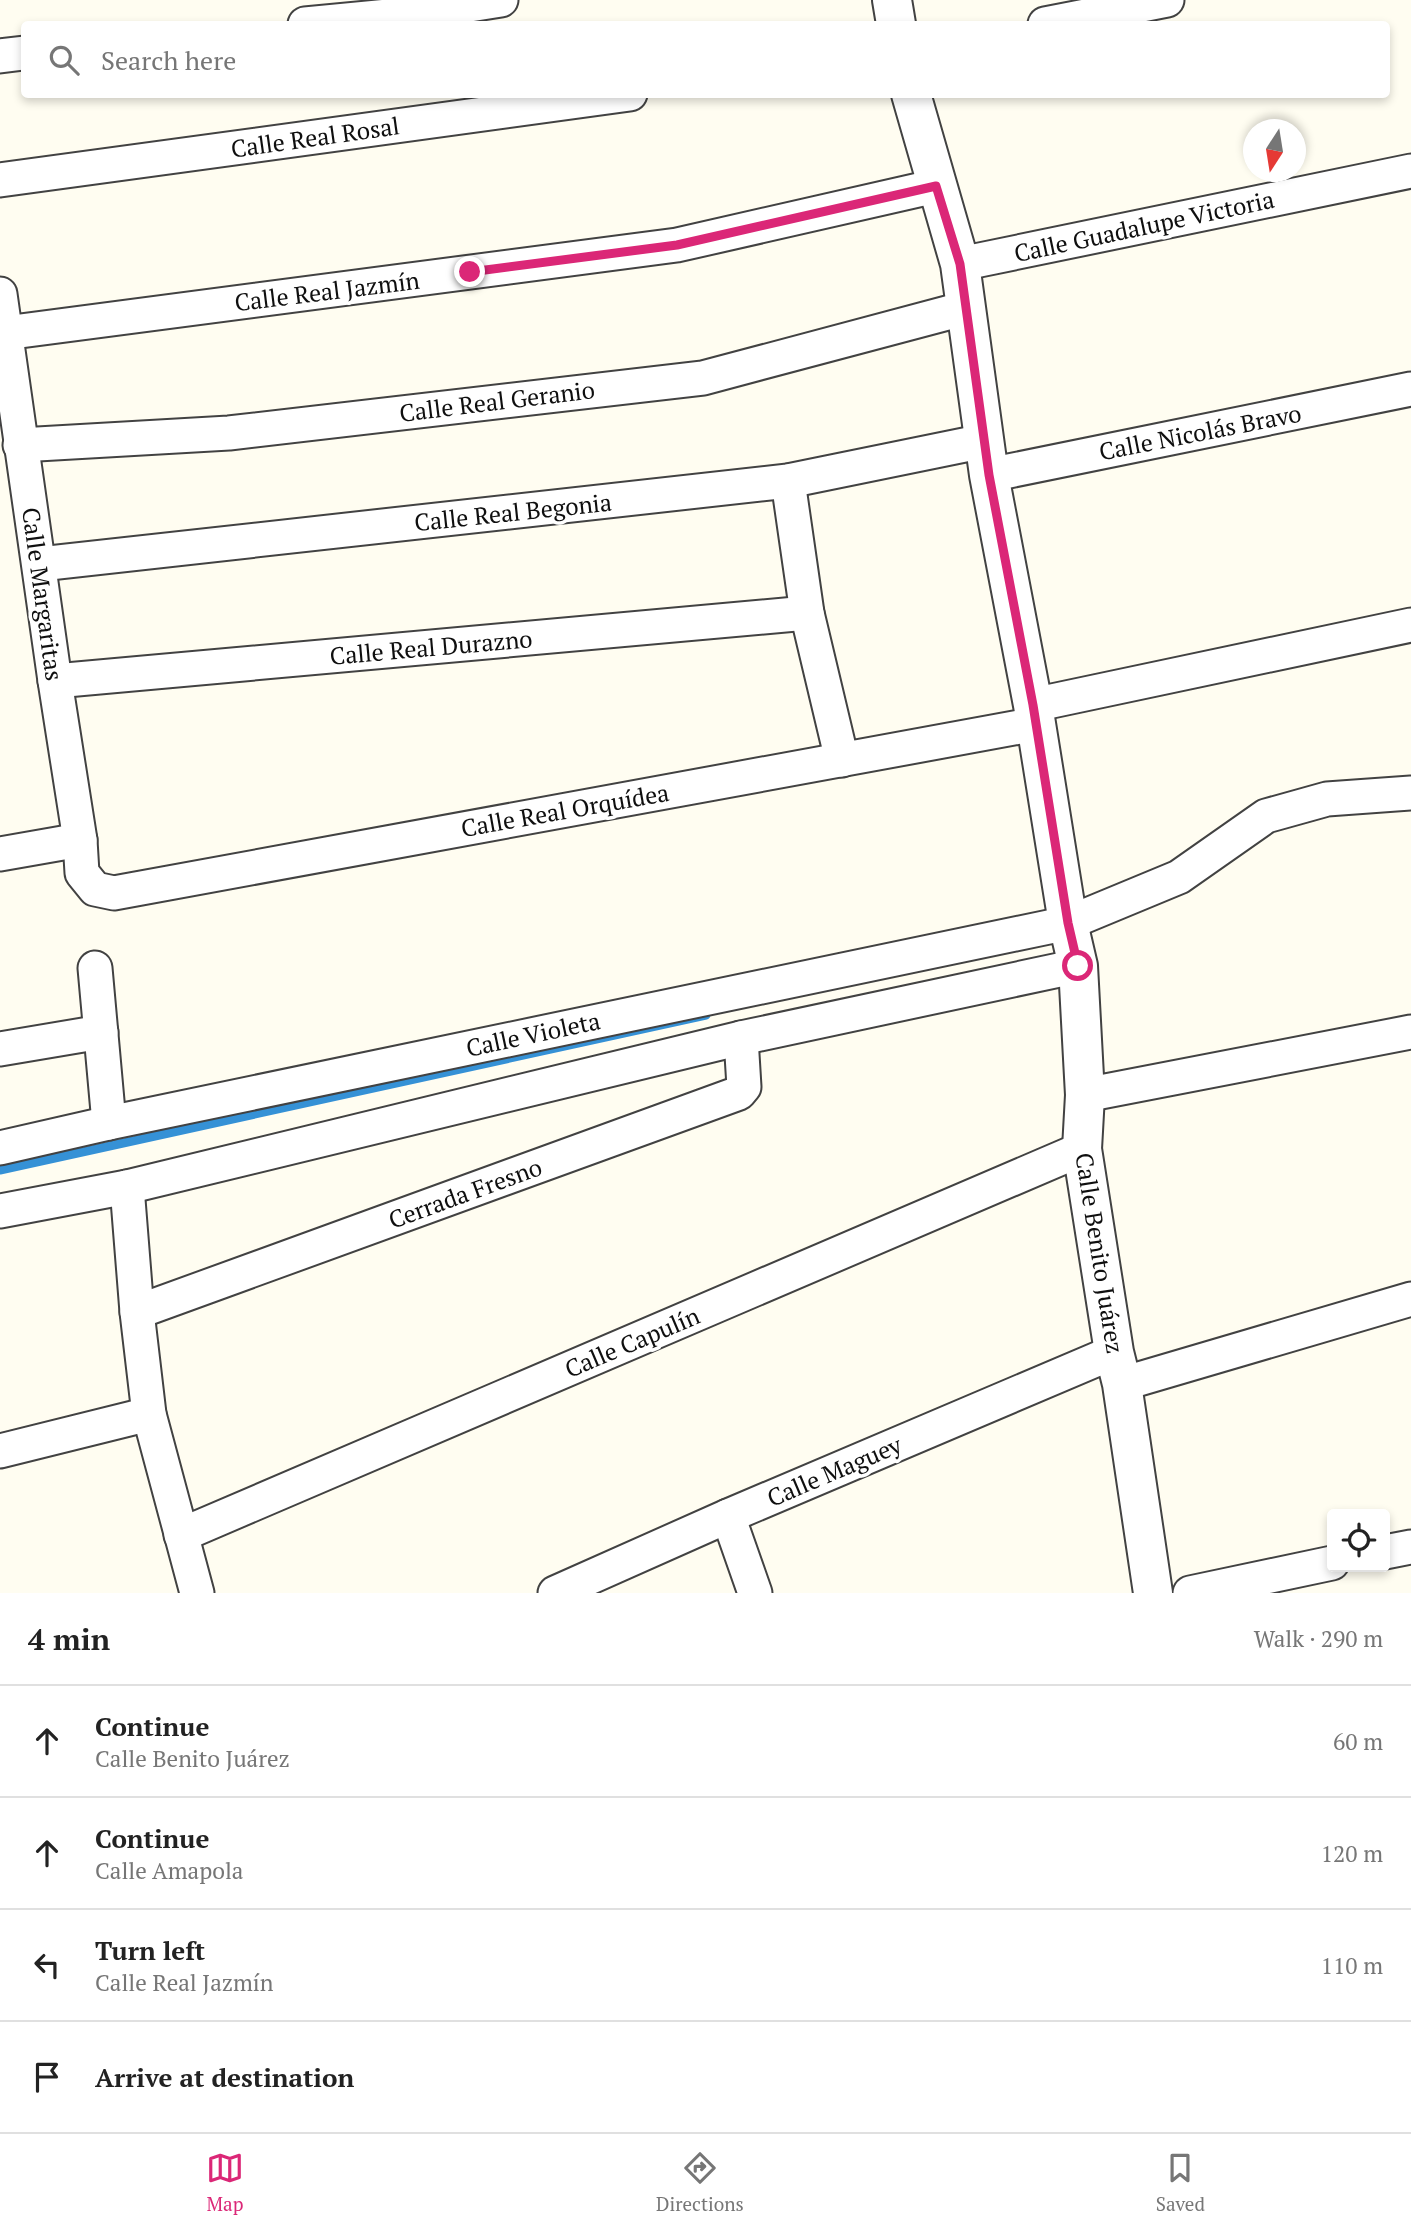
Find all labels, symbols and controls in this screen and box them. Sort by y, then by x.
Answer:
search box [21,21,1390,98]
icon: search [45,41,83,79]
text: Search here [101,43,236,77]
street label: Calle Real Rosal [229,109,401,165]
north arrow [1243,119,1306,182]
street label: Calle Guadalupe Victoria [1011,183,1277,269]
route end [454,256,485,287]
street label: Calle Real Jazmín [233,264,421,318]
street label: Calle Real Geranio [397,373,597,429]
street label: Calle Nicolás Bravo [1096,397,1304,467]
street label: Calle Real Begonia [413,486,613,538]
street label: Calle Margaritas [15,505,71,683]
street label: Calle Real Durazno [328,622,534,672]
street label: Calle Real Orquídea [458,776,672,844]
route start [1062,950,1093,981]
street label: Calle Violeta [463,1004,603,1064]
street label: Cerrada Fresno [384,1150,546,1236]
street label: Calle Benito Juárez [1068,1150,1132,1356]
street label: Calle Capulín [560,1299,704,1385]
street label: Calle Maguey [762,1428,907,1514]
map controls [1327,1509,1390,1572]
button: locate [1327,1509,1390,1572]
text: 4 min [28,1619,110,1659]
text: Walk · 290 m [1254,1623,1383,1654]
text: Continue [95,1709,209,1743]
icon: ahead [28,1722,66,1760]
text: 60 m [1333,1726,1383,1757]
text: Calle Benito Juárez [95,1743,290,1774]
text: Continue [95,1821,209,1855]
icon: ahead [28,1834,66,1872]
text: 120 m [1321,1838,1383,1869]
text: Calle Amapola [95,1855,243,1886]
text: Turn left [95,1933,205,1967]
icon: left [28,1946,66,1984]
text: 110 m [1321,1950,1383,1981]
text: Calle Real Jazmín [95,1967,273,1998]
icon: arrive [28,2058,66,2096]
text: Arrive at destination [95,2060,354,2094]
tab: Map [206,2149,244,2216]
tab: Directions [656,2149,744,2216]
tab: Saved [1156,2149,1205,2216]

